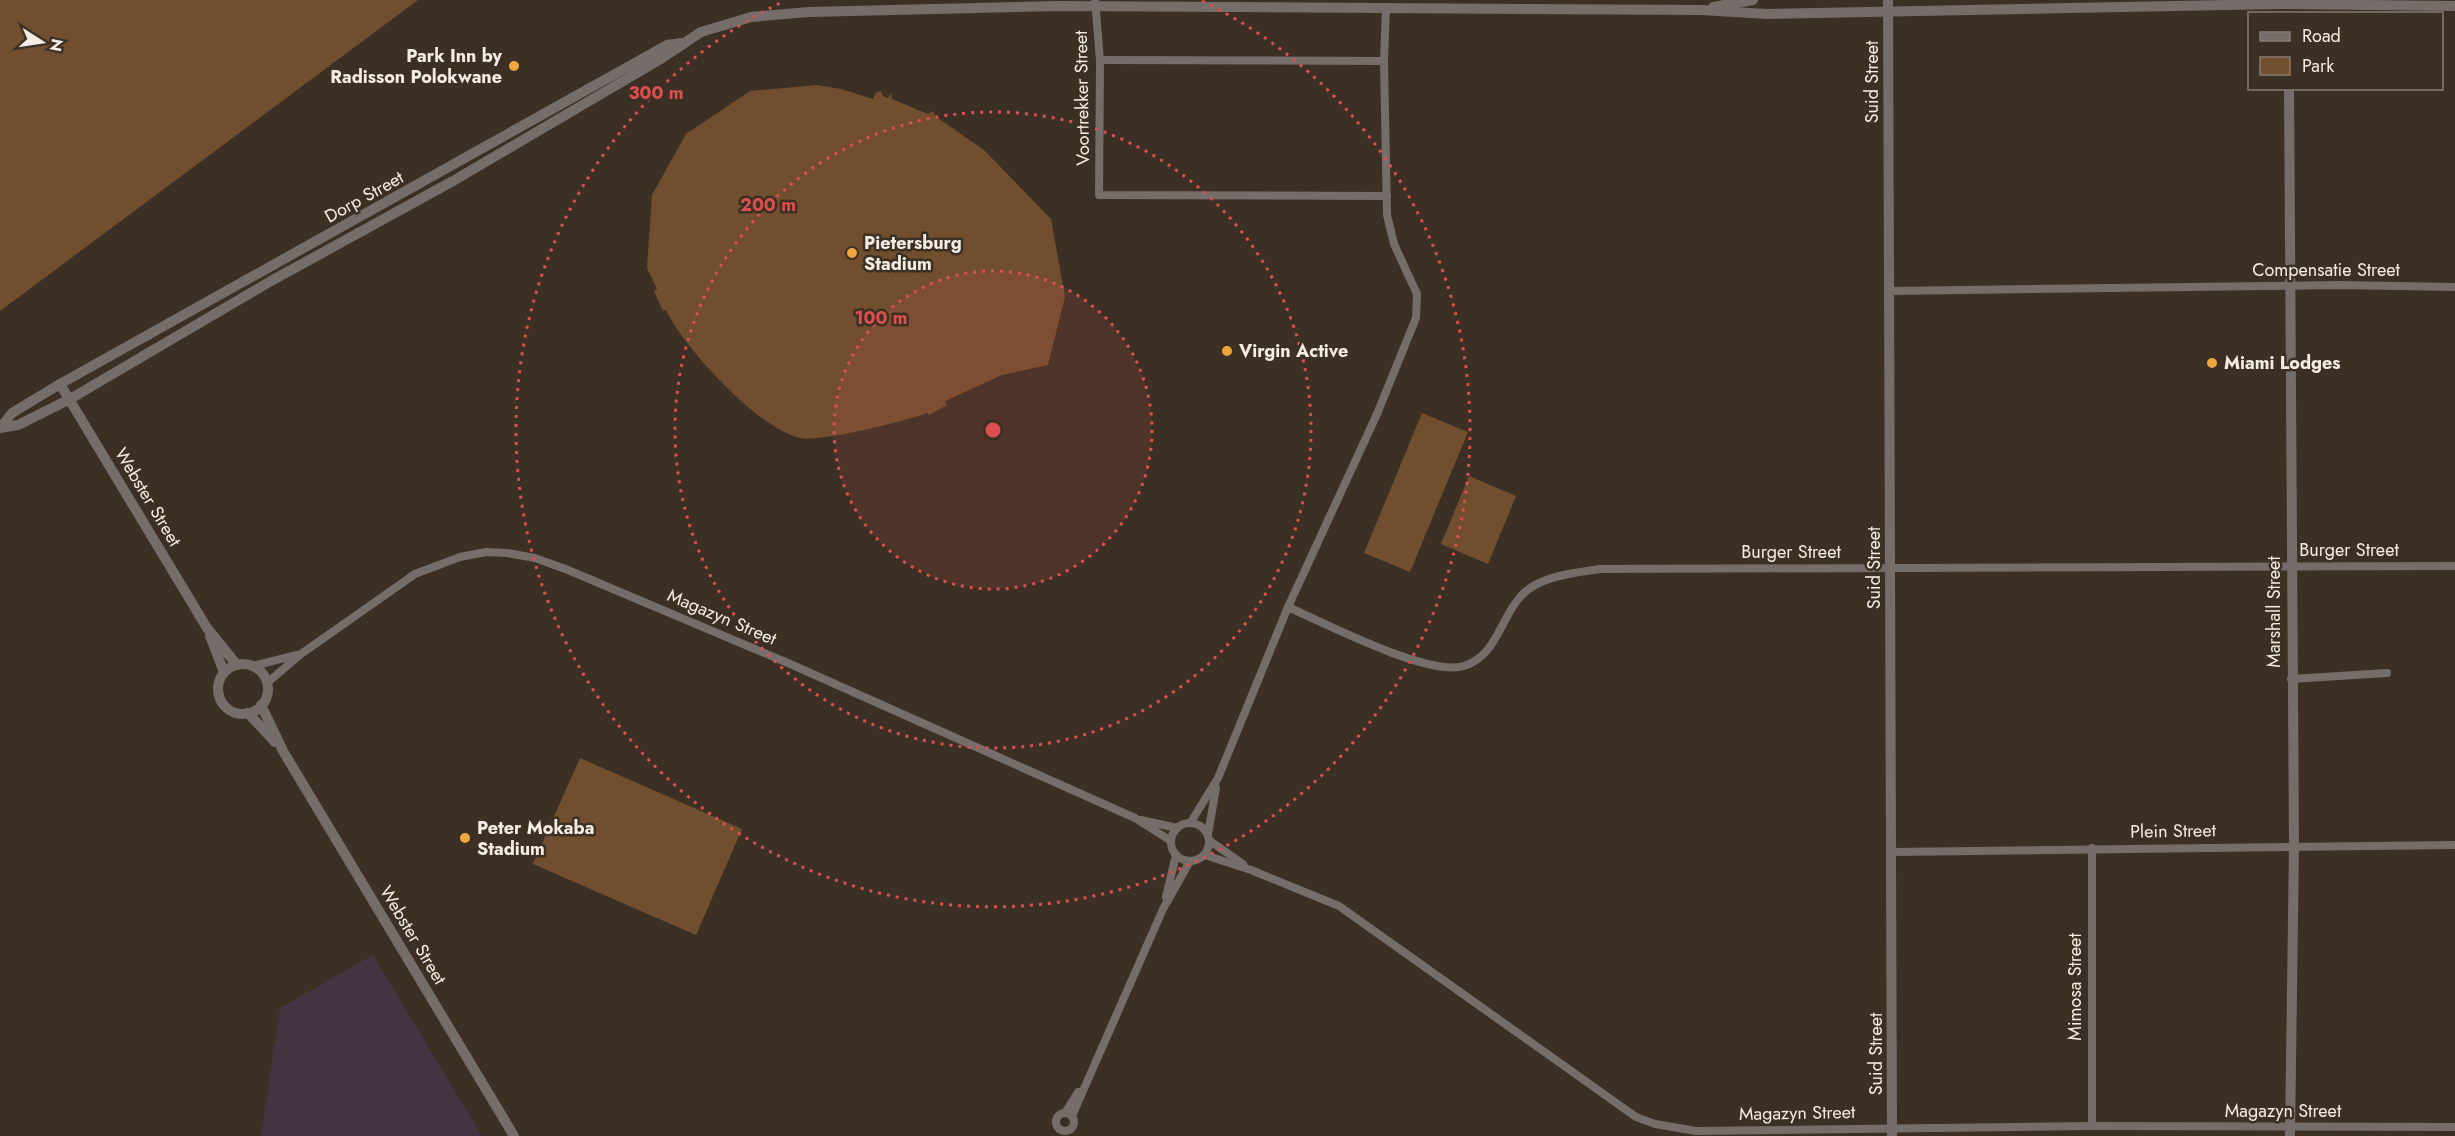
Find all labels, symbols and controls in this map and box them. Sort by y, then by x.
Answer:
north arrow [12,12,72,72]
legend [2248,12,2443,90]
text: Road [2302,23,2341,49]
street label: Voortrekker Street [1068,30,1096,166]
text: N [44,36,69,54]
street label: Suid Street [1859,40,1885,123]
place label: Park Inn by Radisson Polokwane [330,43,503,90]
text: Park [2302,53,2334,79]
marker: Park Inn by Radisson Polokwane [507,59,521,73]
text: 300 m [628,80,684,106]
street label: Dorp Street [320,164,409,229]
text: 200 m [740,192,796,218]
place label: Pietersburg Stadium [864,230,962,277]
marker: Pietersburg Stadium [845,246,859,260]
street label: Compensatie Street [2252,257,2401,283]
text: 100 m [854,305,908,331]
place label: Virgin Active [1238,338,1348,364]
marker: Virgin Active [1220,344,1234,358]
place label: Miami Lodges [2224,350,2341,376]
marker: Miami Lodges [2205,356,2219,370]
centre of rings [983,420,1003,440]
street label: Webster Street [108,443,188,552]
street label: Suid Street [1861,526,1887,609]
street label: Burger Street [2299,537,2399,563]
street label: Burger Street [1741,539,1841,565]
street label: Marshall Street [2261,556,2287,668]
street label: Magazyn Street [663,582,781,652]
place label: Peter Mokaba Stadium [477,815,594,862]
street label: Plein Street [2130,817,2217,845]
marker: Peter Mokaba Stadium [458,831,472,845]
street label: Webster Street [373,881,453,990]
street label: Mimosa Street [2062,933,2088,1041]
street label: Suid Street [1863,1012,1889,1095]
street label: Magazyn Street [2225,1098,2342,1124]
street label: Magazyn Street [1739,1099,1856,1127]

